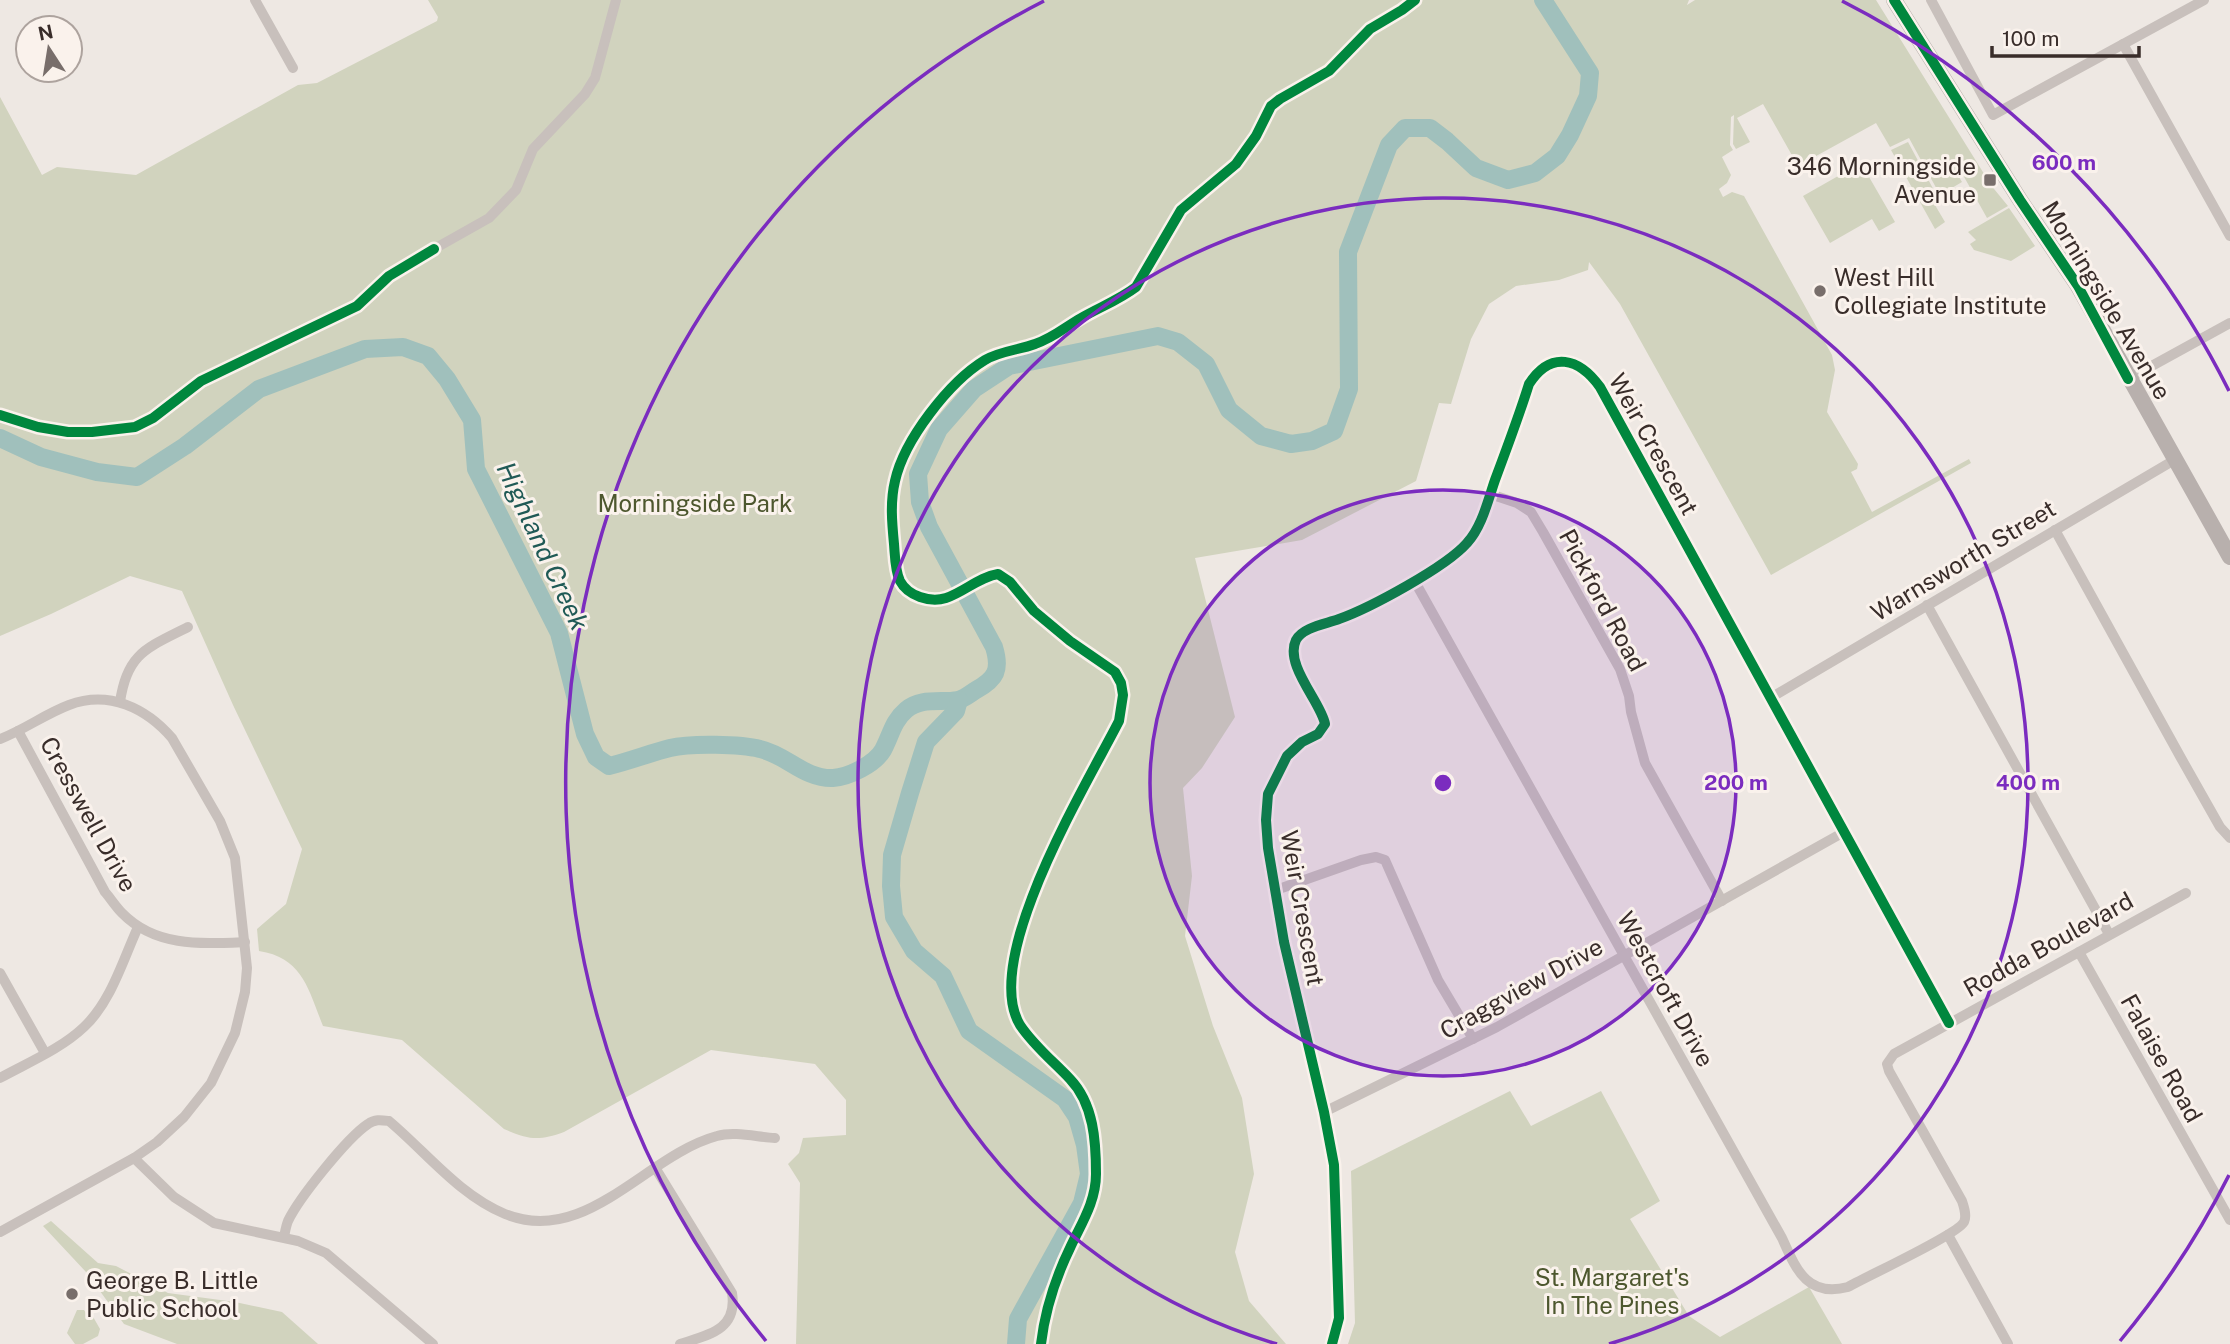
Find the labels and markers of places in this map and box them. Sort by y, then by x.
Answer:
place label: 346 Morningside Avenue [1787,152,1976,208]
marker: 346 Morningside Avenue [1982,172,1998,188]
place label: West Hill Collegiate Institute [1834,263,2047,319]
marker: West Hill Collegiate Institute [1812,283,1828,299]
centre of rings [1431,771,1455,795]
place label: George B. Little Public School [86,1266,258,1322]
marker: George B. Little Public School [64,1286,80,1302]

